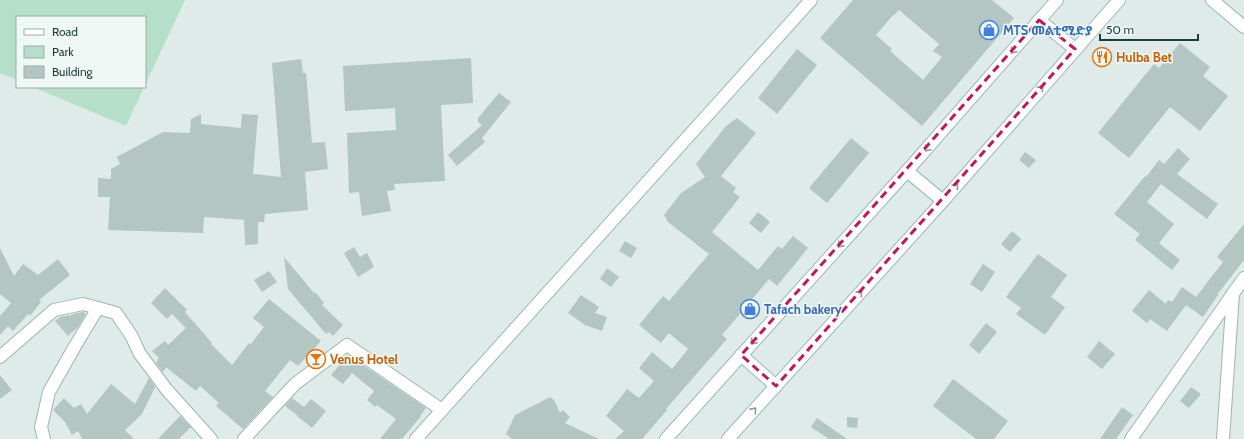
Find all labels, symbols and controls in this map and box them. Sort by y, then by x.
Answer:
legend [16,16,146,88]
scale bar [1100,16,1198,42]
shop icon: MTS መልቲሚድያ [978,19,1000,41]
place label: MTS መልቲሚድያ [1003,22,1092,38]
text: 50 m [1106,22,1134,37]
text: Road [52,24,78,39]
text: Park [52,44,74,59]
one-way arrow [1010,46,1017,53]
restaurant icon: Hulba Bet [1091,46,1113,68]
place label: Hulba Bet [1116,49,1173,65]
text: Building [52,64,94,79]
one-way arrow [1037,85,1044,92]
one-way arrow [925,144,932,151]
one-way arrow [951,183,958,190]
one-way arrow [838,240,845,248]
one-way arrow [855,290,863,298]
shop icon: Tafach bakery [739,298,761,320]
place label: Tafach bakery [764,301,842,317]
one-way arrow [751,337,758,345]
bar icon: Venus Hotel [305,348,327,370]
place label: Venus Hotel [330,351,399,367]
one-way arrow [749,407,757,415]

